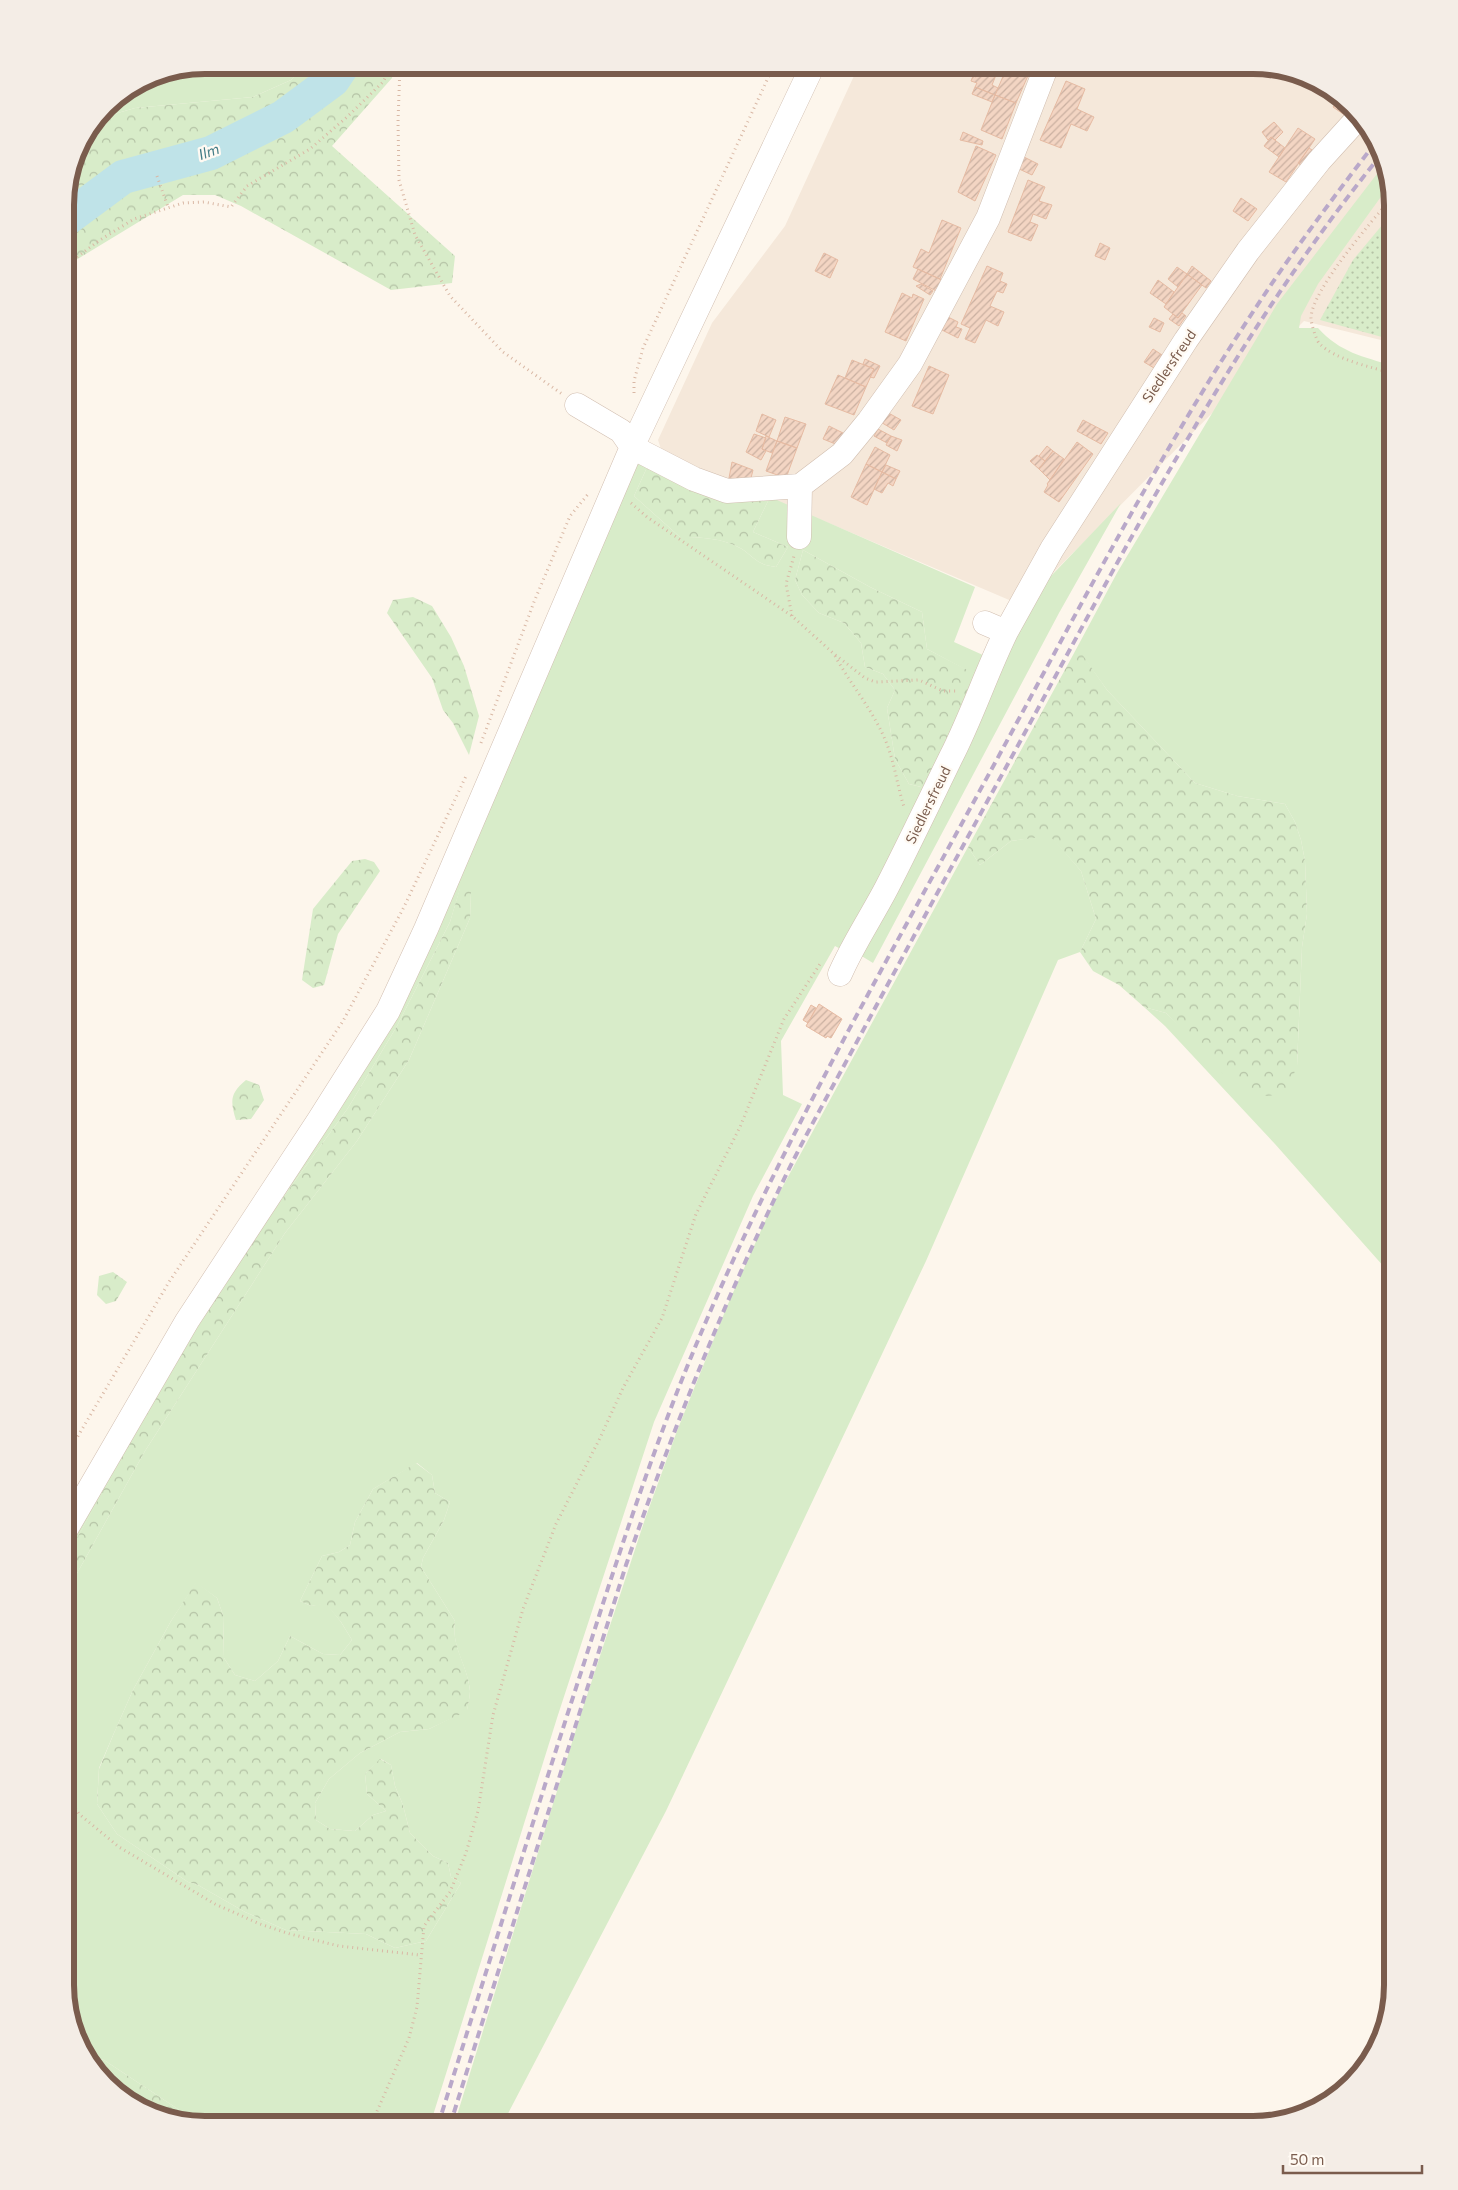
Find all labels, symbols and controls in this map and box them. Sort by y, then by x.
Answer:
water label: Ilm [196,139,222,163]
street label: Siedlersfreud [1138,326,1199,405]
street label: Siedlersfreud [901,763,954,846]
scale bar [1283,2142,1422,2174]
text: 50 m [1290,2150,1324,2168]

